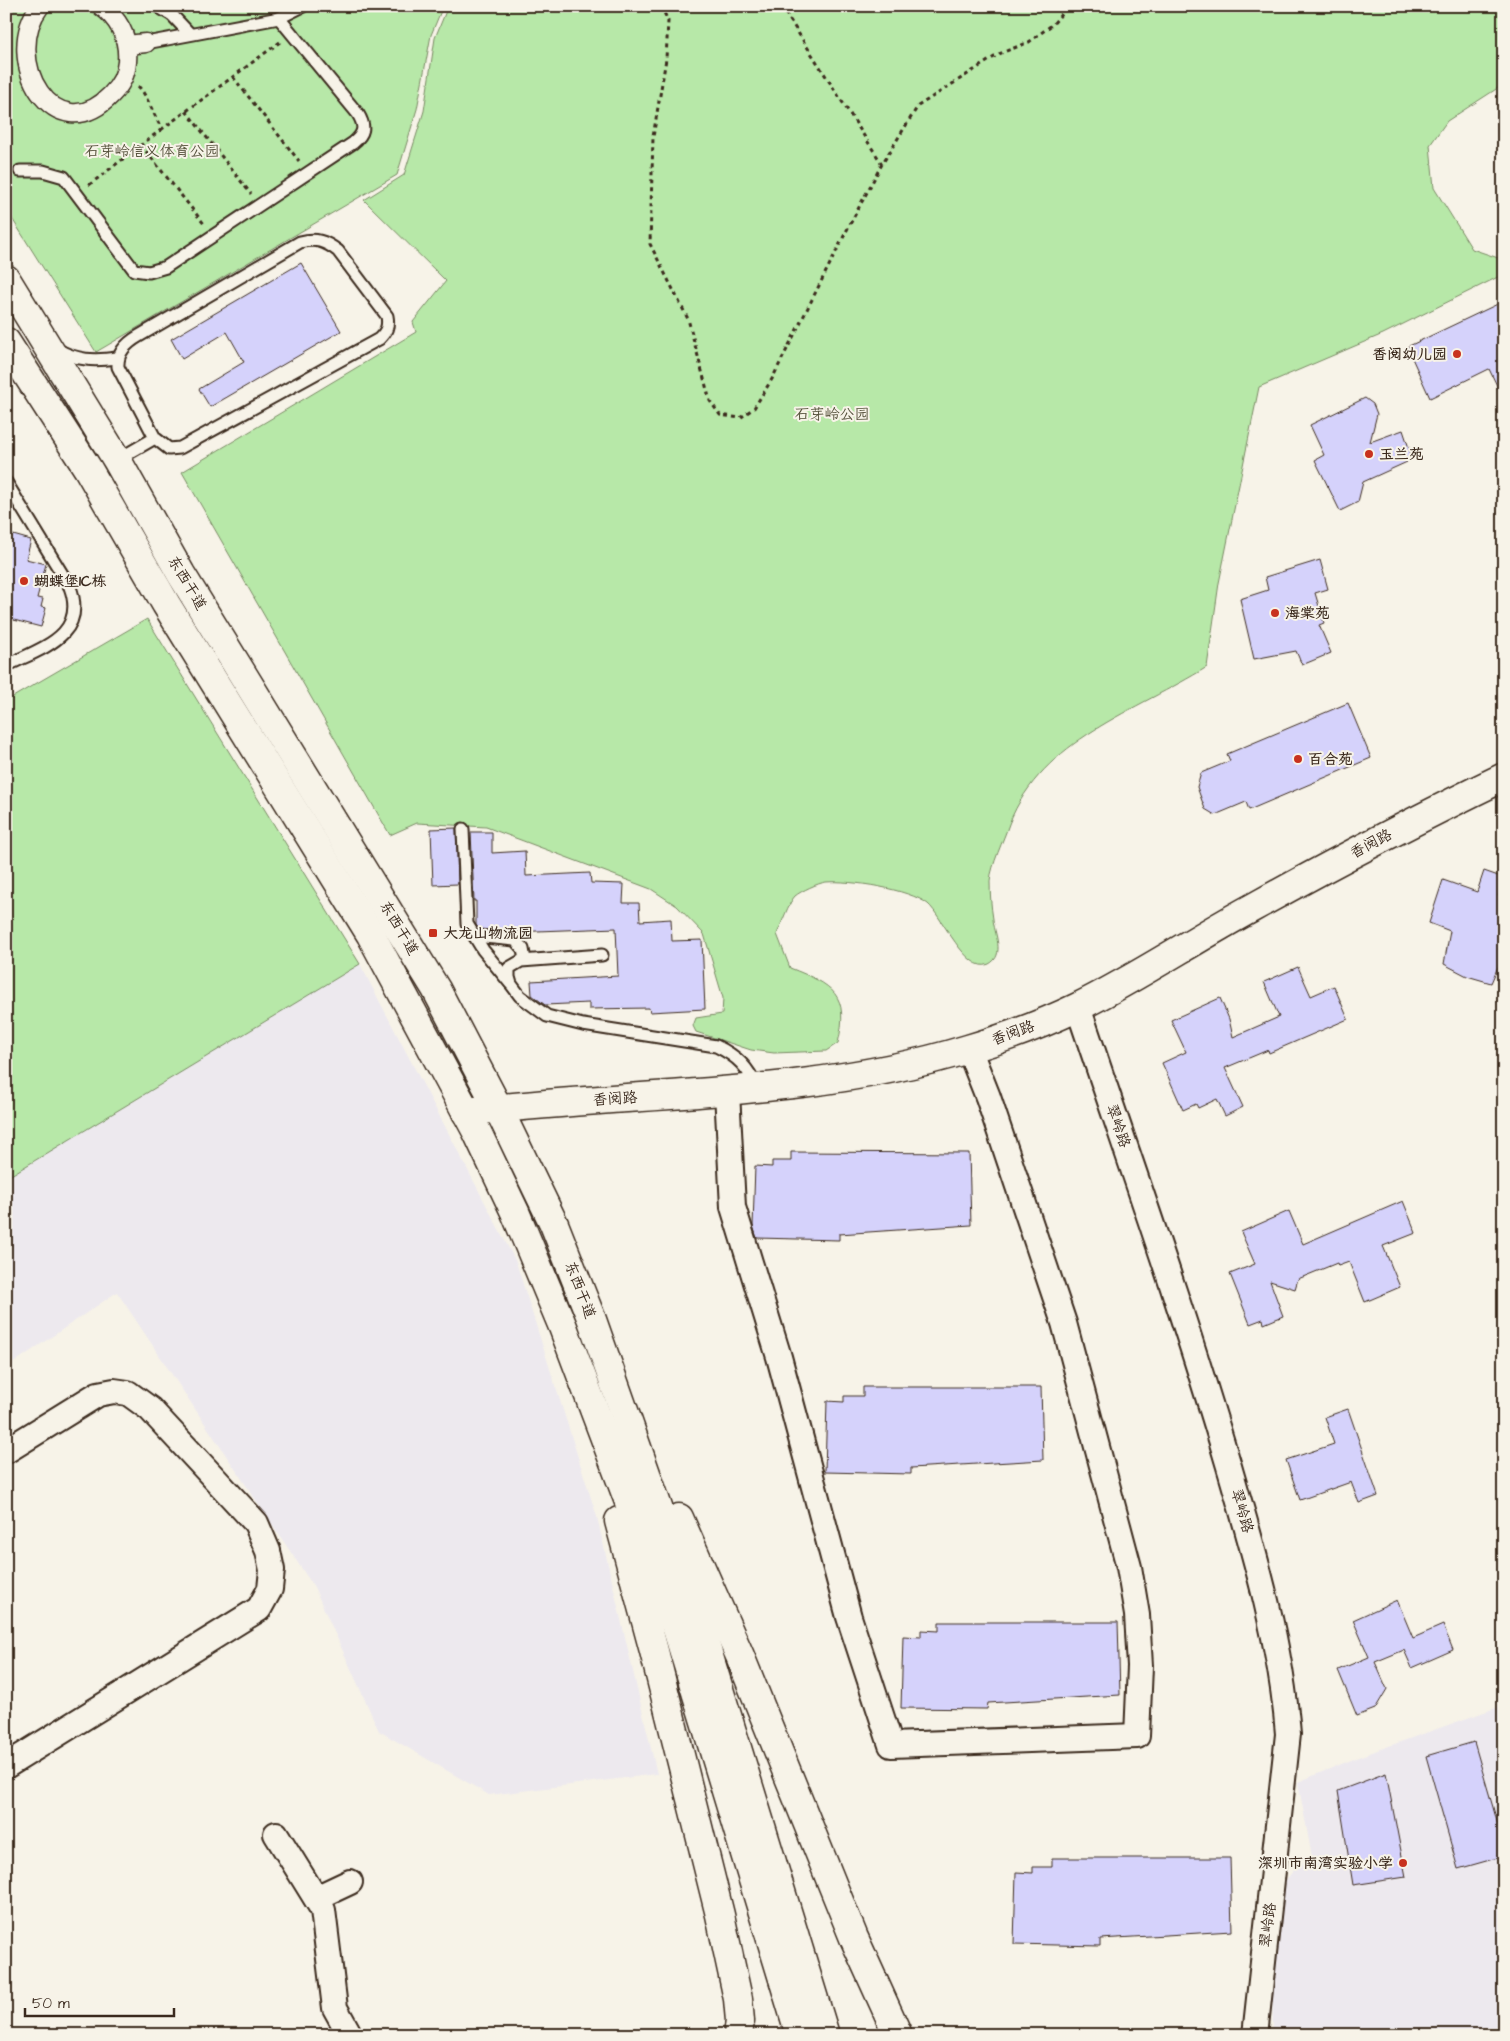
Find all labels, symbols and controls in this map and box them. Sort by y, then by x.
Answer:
park label: 石芽岭信义体育公园 [84,141,220,162]
place label: 香阅幼儿园 [1372,344,1447,365]
marker: 香阅幼儿园 [1451,348,1463,360]
park label: 石芽岭公园 [794,404,870,425]
place label: 玉兰苑 [1379,444,1424,465]
marker: 玉兰苑 [1363,448,1375,460]
street label: 东西干道 [163,552,211,614]
place label: 蝴蝶堡1C栋 [34,571,107,592]
marker: 蝴蝶堡1C栋 [18,575,30,587]
place label: 海棠苑 [1285,603,1330,624]
marker: 海棠苑 [1269,607,1281,619]
place label: 百合苑 [1308,749,1353,770]
marker: 百合苑 [1292,753,1304,765]
street label: 香阅路 [1346,824,1396,864]
street label: 东西干道 [375,897,423,959]
place label: 大龙山物流园 [443,923,533,944]
marker: 大龙山物流园 [427,927,439,939]
street label: 香阅路 [988,1015,1038,1051]
street label: 香阅路 [592,1087,638,1111]
street label: 翠岭路 [1101,1101,1135,1151]
street label: 东西干道 [559,1258,601,1322]
street label: 翠岭路 [1226,1486,1258,1536]
place label: 深圳市南湾实验小学 [1258,1853,1393,1874]
marker: 深圳市南湾实验小学 [1397,1857,1409,1869]
street label: 翠岭路 [1255,1901,1281,1949]
scale bar [25,1986,174,2018]
text: 50 m [32,1993,70,2014]

